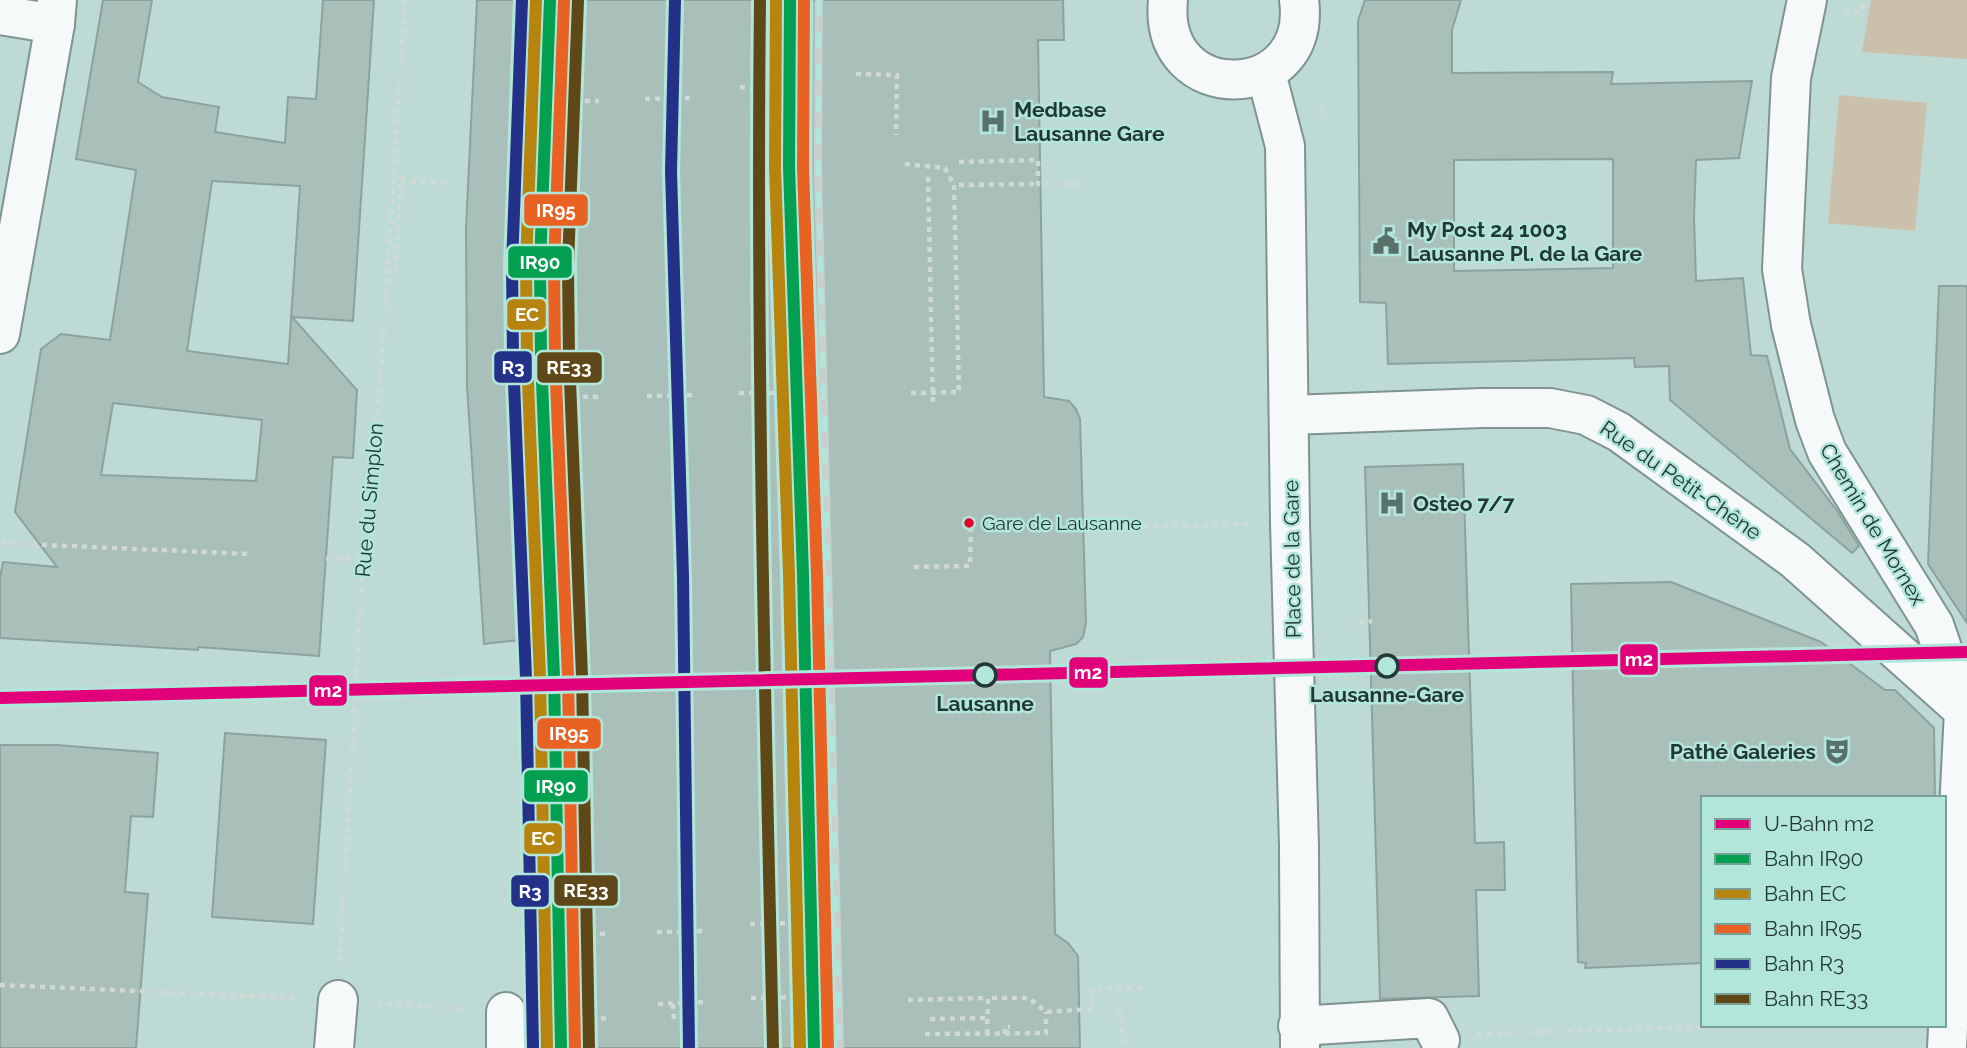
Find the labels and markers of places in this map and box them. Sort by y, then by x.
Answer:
place label: Medbase Lausanne Gare [1014,97,1165,146]
hospital icon: Medbase Lausanne Gare [978,106,1008,136]
place label: My Post 24 1003 Lausanne Pl. de la Gare [1407,217,1642,266]
public building icon: My Post 24 1003 Lausanne Pl. de la Gare [1371,226,1401,256]
hospital icon: Osteo 7/7 [1377,488,1407,518]
place label: Osteo 7/7 [1413,491,1515,516]
place label: Gare de Lausanne [982,512,1142,534]
marker: Gare de Lausanne [962,516,976,530]
marker: Lausanne-Gare [1375,654,1399,678]
marker: Lausanne [973,663,997,687]
place label: Lausanne-Gare [1310,682,1465,707]
place label: Lausanne [936,691,1034,716]
theatre icon: Pathé Galeries [1822,736,1852,766]
place label: Pathé Galeries [1670,739,1816,764]

